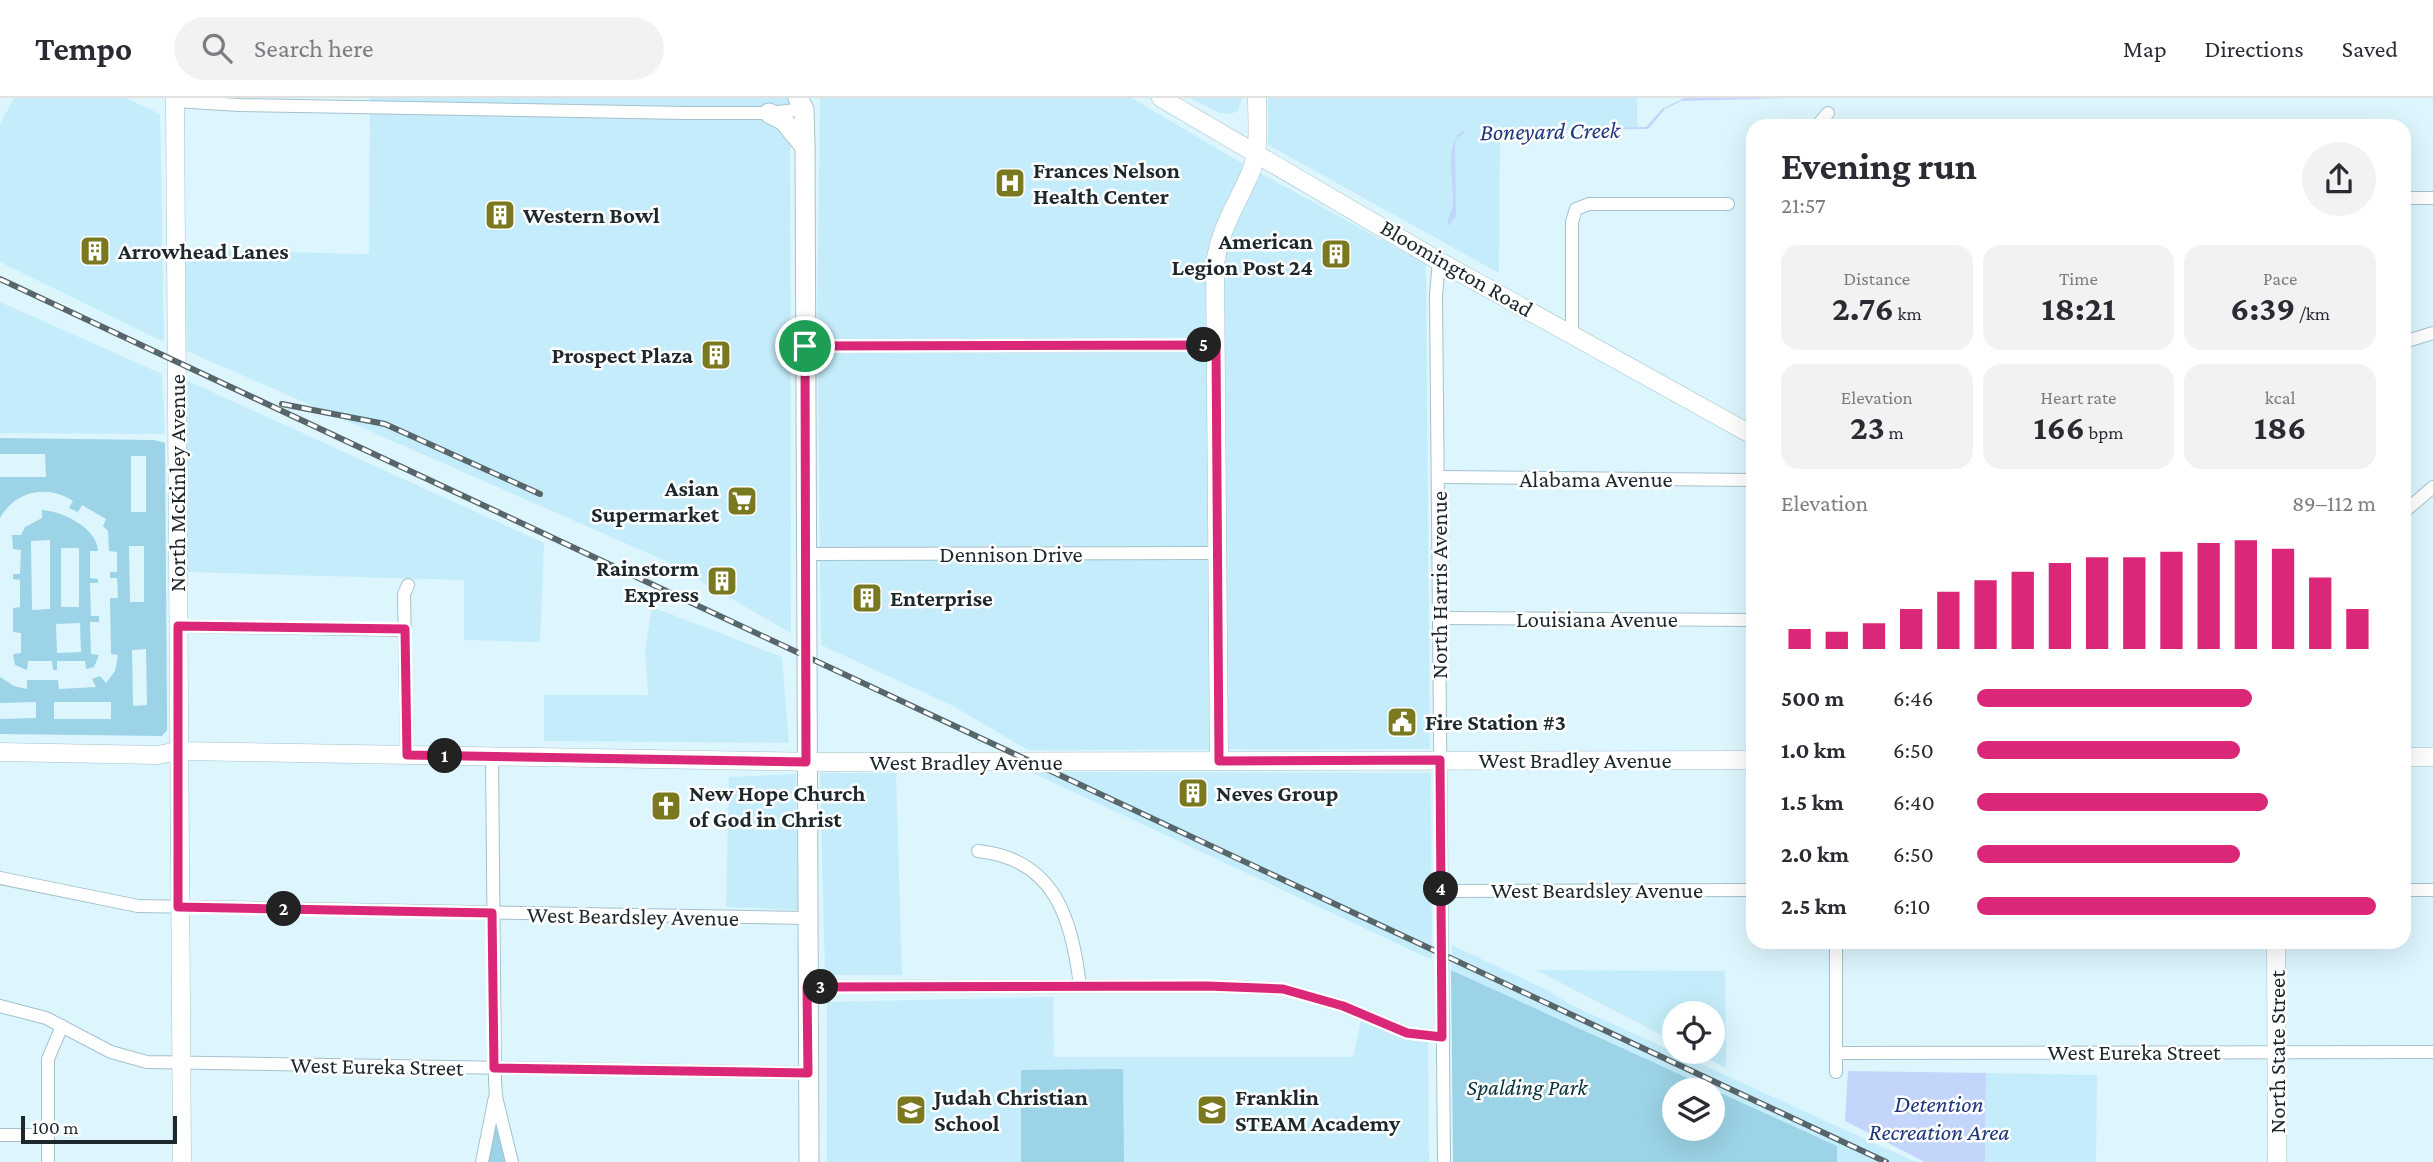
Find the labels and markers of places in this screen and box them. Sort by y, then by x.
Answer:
place label: Frances Nelson Health Center [1033,157,1180,209]
hospital icon: Frances Nelson Health Center [993,166,1027,200]
building icon: Western Bowl [483,198,517,232]
place label: Western Bowl [522,202,660,228]
place label: American Legion Post 24 [1172,228,1313,280]
building icon: Arrowhead Lanes [78,234,112,268]
building icon: American Legion Post 24 [1319,237,1353,271]
place label: Arrowhead Lanes [117,238,289,264]
pin [775,316,835,376]
pin: 5 [1186,328,1222,362]
building icon: Prospect Plaza [699,338,733,372]
place label: Prospect Plaza [552,342,694,368]
place label: Asian Supermarket [591,475,720,527]
supermarket icon: Asian Supermarket [725,484,759,518]
place label: Rainstorm Express [596,555,700,607]
building icon: Rainstorm Express [705,564,739,598]
building icon: Enterprise [850,581,884,615]
place label: Enterprise [890,585,993,611]
public building icon: Fire Station #3 [1385,705,1419,739]
place label: Fire Station #3 [1425,709,1566,735]
pin: 1 [428,738,462,774]
building icon: Neves Group [1176,776,1210,810]
place label: New Hope Church of God in Christ [689,780,865,832]
place label: Neves Group [1216,780,1338,806]
church icon: New Hope Church of God in Christ [649,789,683,823]
pin: 4 [1424,872,1458,906]
pin: 2 [266,892,302,926]
pin: 3 [804,970,838,1004]
place label: Judah Christian School [932,1084,1088,1136]
place label: Franklin STEAM Academy [1235,1084,1401,1136]
school or university icon: Judah Christian School [894,1093,928,1127]
school or university icon: Franklin STEAM Academy [1195,1093,1229,1127]

